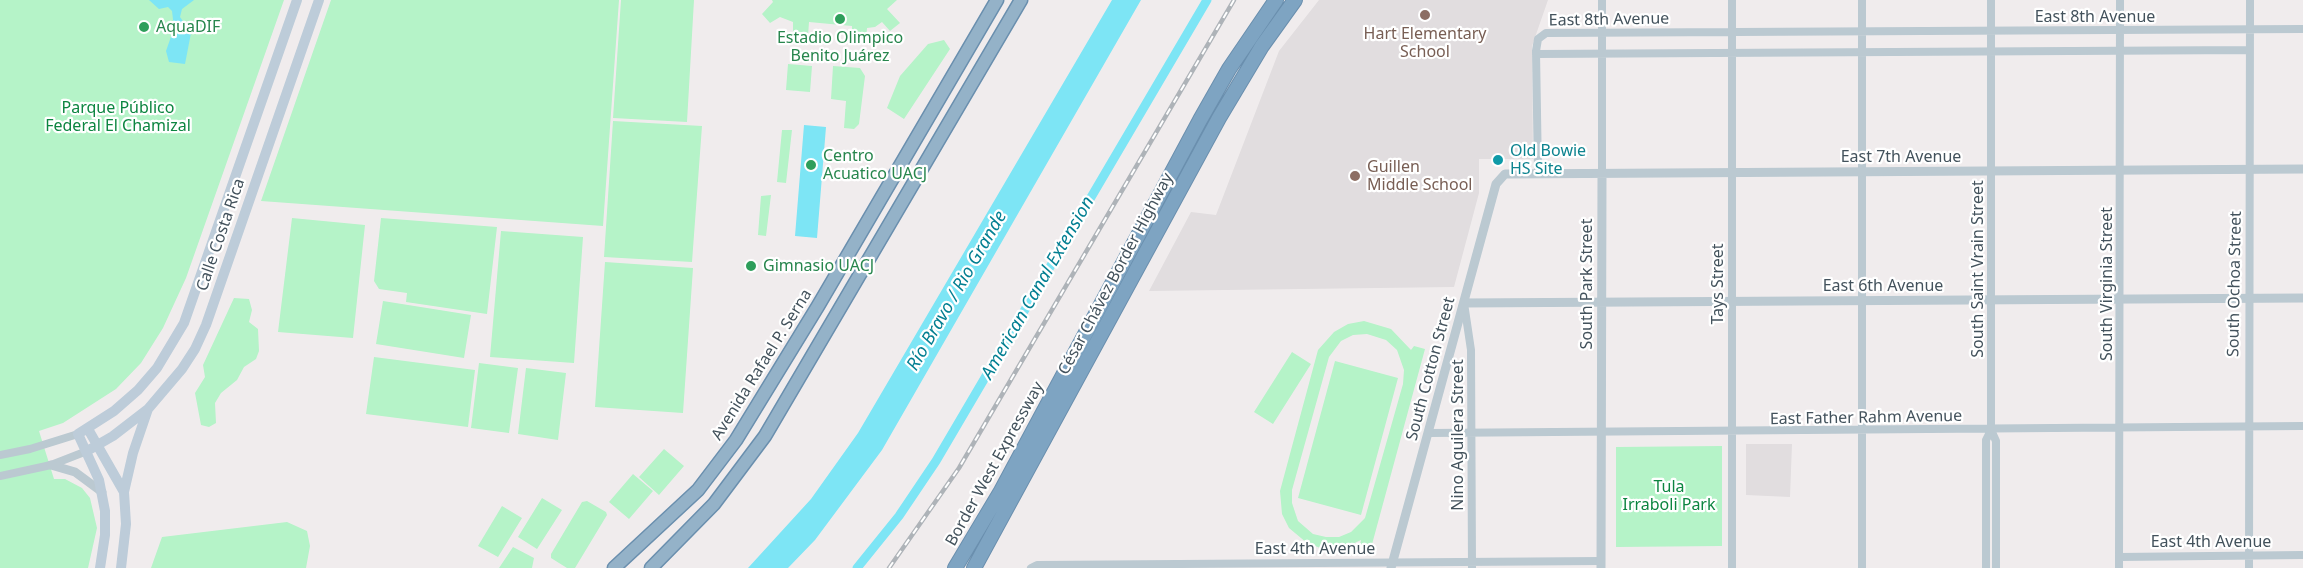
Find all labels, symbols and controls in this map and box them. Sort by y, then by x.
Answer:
street label: East 8th Avenue [2035,7,2155,27]
marker: Hart Elementary School [1418,8,1432,22]
street label: East 8th Avenue [1549,9,1669,31]
marker: Estadio Olimpico Benito Juárez [833,12,847,26]
place label: AquaDIF [156,17,220,37]
marker: AquaDIF [137,20,151,34]
place label: Hart Elementary School [1364,24,1486,62]
place label: Estadio Olimpico Benito Juárez [777,28,903,66]
park label: Parque Público Federal El Chamizal [45,98,191,136]
place label: Old Bowie HS Site [1510,141,1586,179]
place label: Centro Acuatico UACJ [823,146,927,184]
street label: East 7th Avenue [1841,147,1961,167]
marker: Old Bowie HS Site [1491,153,1505,167]
place label: Guillen Middle School [1367,157,1472,195]
marker: Centro Acuatico UACJ [804,158,818,172]
marker: Guillen Middle School [1348,169,1362,183]
street label: César Chávez Border Highway [1055,170,1177,378]
street label: Calle Costa Rica [193,176,249,294]
street label: South Saint Vrain Street [1968,180,1988,358]
water label: American Canal Extension [977,193,1099,383]
water label: Río Bravo / Rio Grande [902,207,1012,375]
street label: South Virginia Street [2097,207,2117,361]
street label: South Ochoa Street [2224,211,2246,357]
street label: South Park Street [1577,219,1597,349]
street label: Tays Street [1708,243,1728,325]
place label: Gimnasio UACJ [763,256,874,276]
marker: Gimnasio UACJ [744,259,758,273]
street label: East 6th Avenue [1823,276,1943,296]
street label: Avenida Rafael P. Serna [708,286,816,444]
street label: South Cotton Street [1403,295,1459,443]
street label: Nino Aguilera Street [1448,359,1468,511]
street label: Border West Expressway [942,379,1048,549]
street label: East Father Rahm Avenue [1770,407,1962,429]
park label: Tula Irraboli Park [1622,477,1716,515]
street label: East 4th Avenue [2151,532,2271,552]
street label: East 4th Avenue [1255,539,1375,559]

